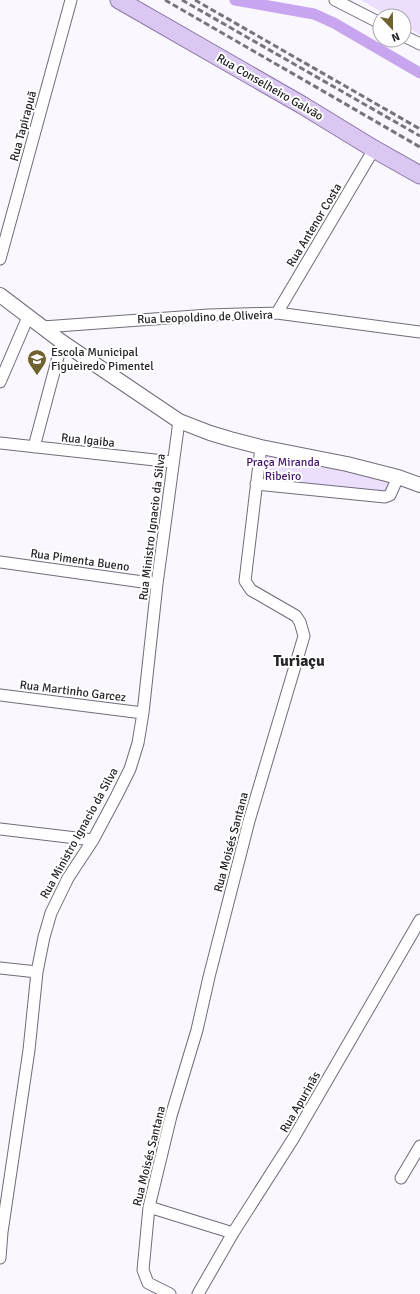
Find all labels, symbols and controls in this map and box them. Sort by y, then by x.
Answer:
north arrow [372,8,412,48]
text: N [390,29,402,44]
street label: Rua Conselheiro Galvão [214,51,326,124]
street label: Rua Tapirapuã [7,89,40,163]
street label: Rua Antenor Costa [284,181,345,270]
street label: Rua Leopoldino de Oliveira [137,308,273,327]
place label: Escola Municipal Figueiredo Pimentel [51,345,154,374]
school or university icon: Escola Municipal Figueiredo Pimentel [26,348,48,376]
street label: Rua Igaiba [60,430,116,451]
street label: Rua Ministro Ignacio da Silva [136,453,169,601]
park label: Praça Miranda Ribeiro [246,455,320,484]
street label: Rua Pimenta Bueno [29,546,130,575]
district label: Turiaçu [273,651,325,671]
street label: Rua Martinho Garcez [19,678,127,705]
street label: Rua Ministro Ignacio da Silva [37,765,122,902]
street label: Rua Moisés Santana [211,791,252,894]
street label: Rua Apurinãs [277,1069,324,1136]
street label: Rua Moisés Santana [130,1104,169,1208]

